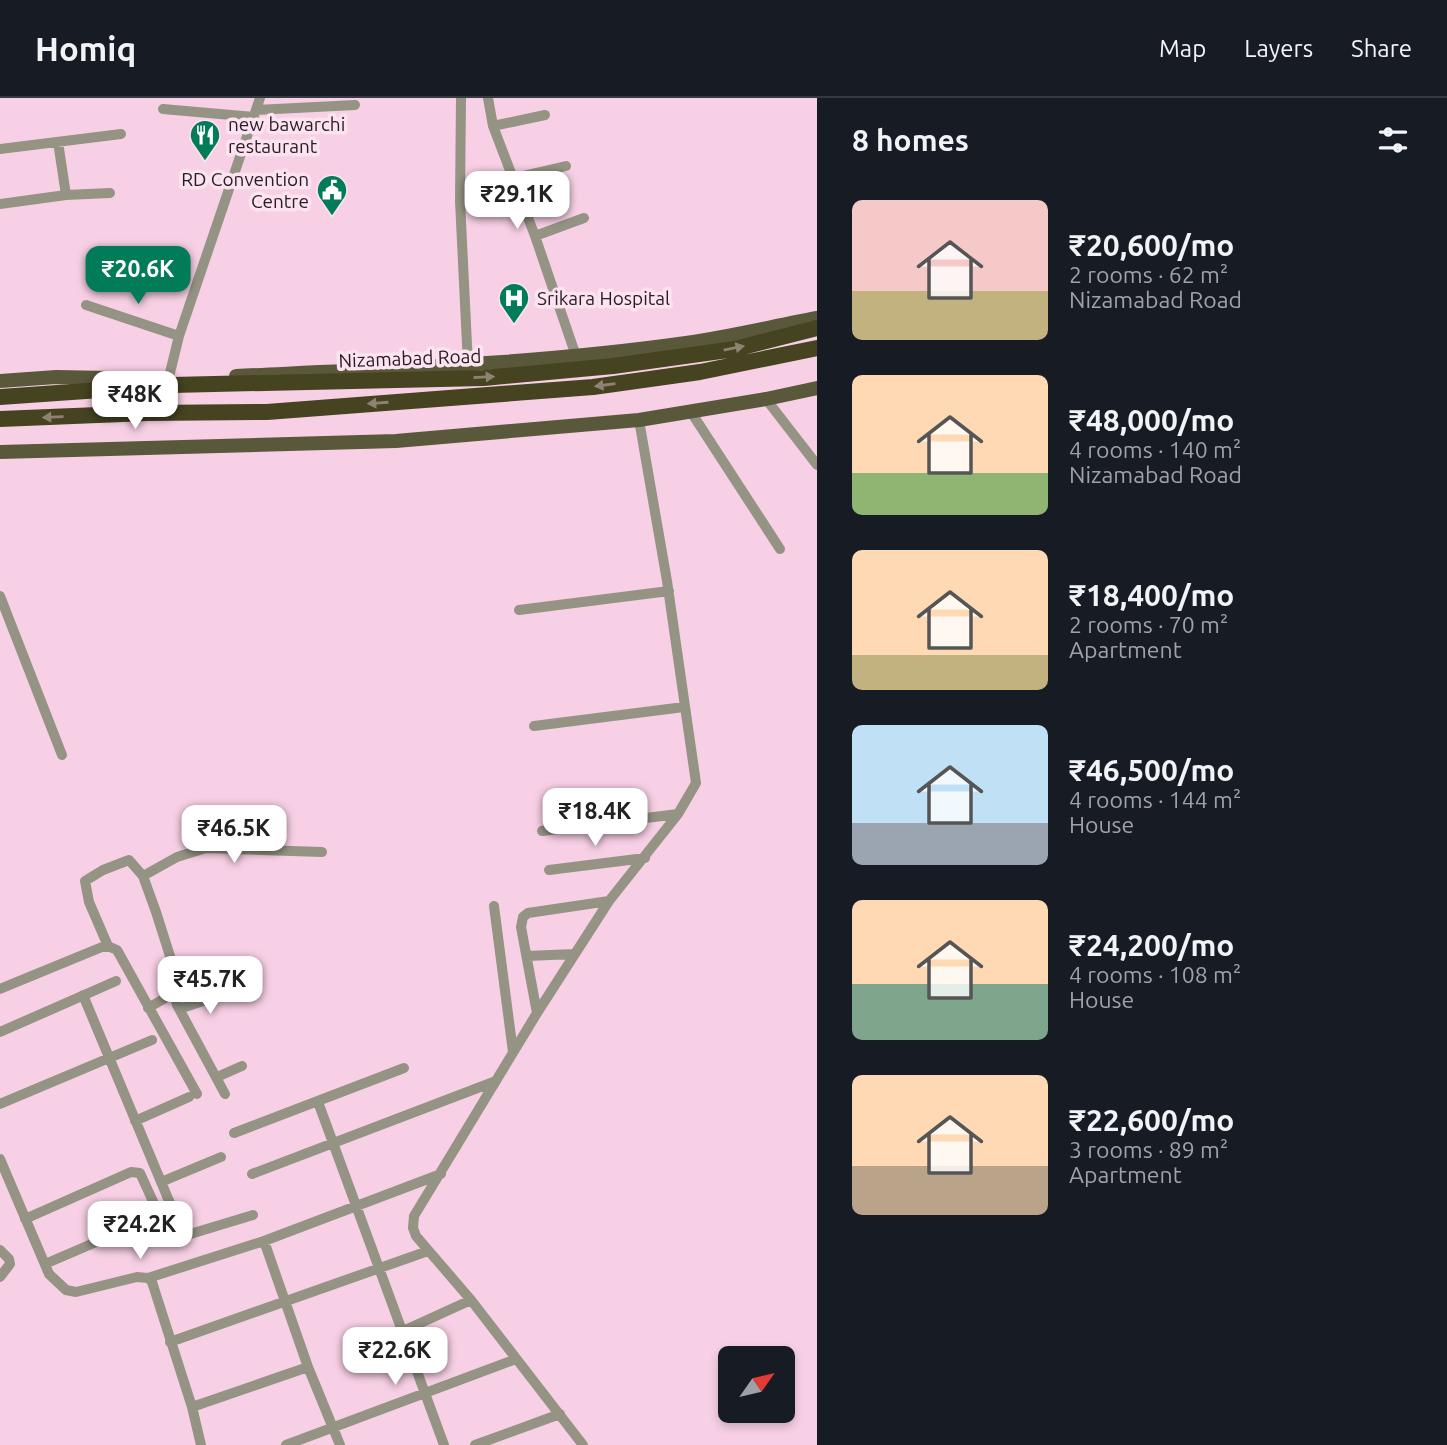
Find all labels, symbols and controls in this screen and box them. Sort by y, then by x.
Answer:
text: Homiq [35,30,136,67]
text: Map [1159,35,1206,62]
text: Layers [1244,35,1313,62]
text: Share [1351,35,1412,62]
place label: new bawarchi restaurant [228,113,345,157]
restaurant icon: new bawarchi restaurant [188,118,222,162]
icon: filters [1374,121,1412,159]
text: 8 homes [852,123,969,157]
place label: RD Convention Centre [181,168,309,212]
pin: ₹29.1K [460,172,574,231]
public building icon: RD Convention Centre [315,173,349,217]
text: ₹29.1K [481,181,553,206]
icon: home [908,228,992,312]
text: ₹20,600/mo [1069,228,1234,262]
pin: ₹20.6K [81,246,195,306]
text: ₹20.6K [102,256,174,281]
text: 2 rooms · 62 m² [1069,262,1228,287]
hospital icon: Srikara Hospital [497,281,531,325]
place label: Srikara Hospital [537,287,670,309]
text: Nizamabad Road [1069,287,1242,312]
one-way arrow [723,342,745,353]
street label: Nizamabad Road [338,345,482,371]
pin: ₹48K [94,372,176,431]
one-way arrow [473,372,495,383]
one-way arrow [594,380,616,391]
text: ₹48K [108,381,162,406]
one-way arrow [367,398,389,409]
icon: home [908,403,992,487]
text: ₹48,000/mo [1069,403,1234,437]
one-way arrow [42,411,64,422]
text: 4 rooms · 140 m² [1069,437,1241,462]
text: Nizamabad Road [1069,462,1242,487]
icon: home [908,578,992,662]
text: ₹18,400/mo [1069,578,1234,612]
text: 2 rooms · 70 m² [1069,612,1228,637]
text: Apartment [1069,637,1182,662]
icon: home [908,753,992,837]
text: ₹46,500/mo [1069,753,1234,787]
text: 4 rooms · 144 m² [1069,787,1241,812]
pin: ₹18.4K [538,788,652,848]
text: ₹18.4K [559,798,631,823]
pin: ₹46.5K [177,806,291,865]
text: House [1069,812,1134,837]
text: ₹46.5K [198,815,270,840]
icon: home [908,928,992,1012]
text: ₹24,200/mo [1069,928,1234,962]
pin: ₹45.7K [153,956,267,1016]
text: 4 rooms · 108 m² [1069,962,1241,987]
text: ₹45.7K [174,966,246,991]
text: House [1069,987,1134,1012]
icon: home [908,1103,992,1187]
text: ₹22,600/mo [1069,1103,1234,1137]
text: 3 rooms · 89 m² [1069,1137,1228,1162]
text: Apartment [1069,1162,1182,1187]
pin: ₹24.2K [83,1202,197,1261]
text: ₹24.2K [104,1211,176,1236]
pin: ₹22.6K [338,1328,452,1387]
text: ₹22.6K [359,1337,431,1362]
north arrow [718,1346,794,1423]
map controls [718,1346,795,1423]

